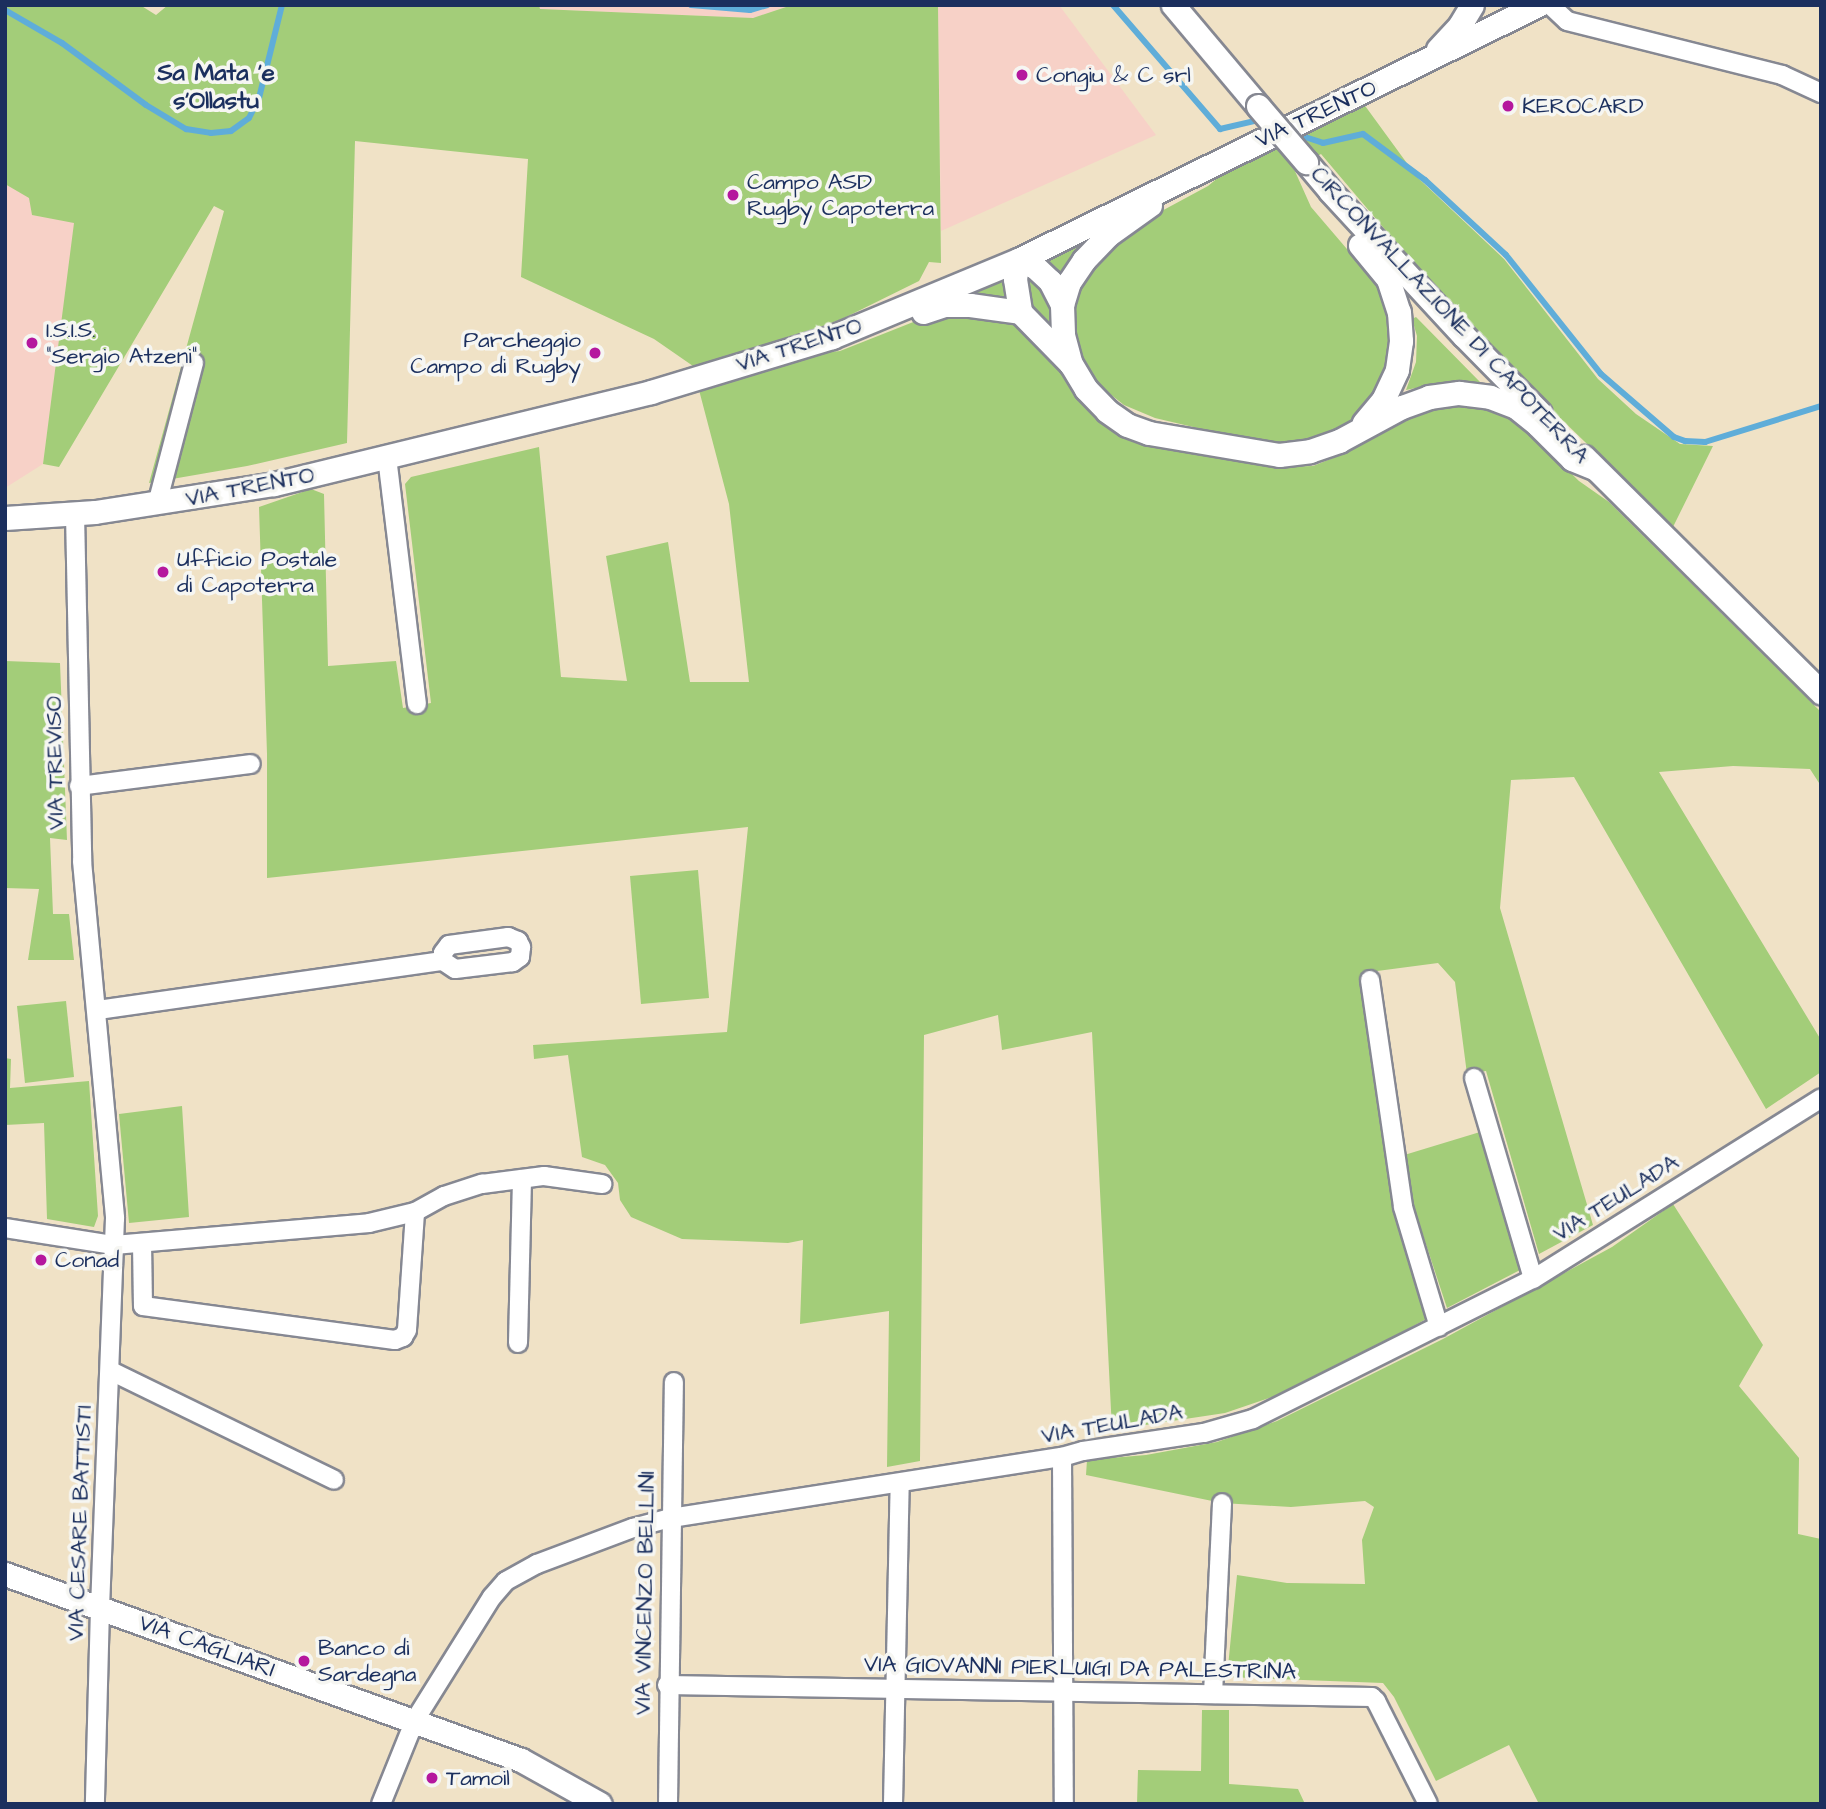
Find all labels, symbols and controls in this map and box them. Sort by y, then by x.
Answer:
district label: Sa Mata 'e s'Ollastu [157,60,275,116]
place label: Congiu & C srl [1036,61,1191,89]
marker: Congiu & C srl [1014,67,1030,83]
street label: VIA TRENTO [1251,74,1381,154]
place label: KEROCARD [1522,92,1644,120]
marker: KEROCARD [1500,98,1516,114]
street label: CIRCONVALLAZIONE DI CAPOTERRA [1305,161,1595,469]
place label: Campo ASD Rugby Capoterra [747,168,934,222]
marker: Campo ASD Rugby Capoterra [725,187,741,203]
street label: VIA TRENTO [733,312,865,378]
place label: I.S.I.S. "Sergio Atzeni" [46,316,197,370]
place label: Parcheggio Campo di Rugby [410,326,581,380]
marker: I.S.I.S. "Sergio Atzeni" [24,335,40,351]
marker: Parcheggio Campo di Rugby [587,345,603,361]
street label: VIA TRENTO [183,461,317,513]
place label: Ufficio Postale di Capoterra [177,545,337,599]
marker: Ufficio Postale di Capoterra [155,564,171,580]
street label: VIA TREVISO [40,696,70,830]
street label: VIA TEULADA [1548,1148,1684,1248]
place label: Conad [55,1246,119,1274]
marker: Conad [33,1252,49,1268]
street label: VIA TEULADA [1039,1398,1185,1450]
street label: VIA CESARE BATTISTI [62,1404,98,1642]
street label: VIA VINCENZO BELLINI [629,1471,661,1715]
street label: VIA CAGLIARI [135,1609,279,1683]
place label: Banco di Sardegna [318,1634,416,1688]
street label: VIA GIOVANNI PIERLUIGI DA PALESTRINA [864,1650,1296,1686]
marker: Banco di Sardegna [296,1653,312,1669]
place label: Tamoil [446,1764,510,1792]
marker: Tamoil [424,1770,440,1786]

